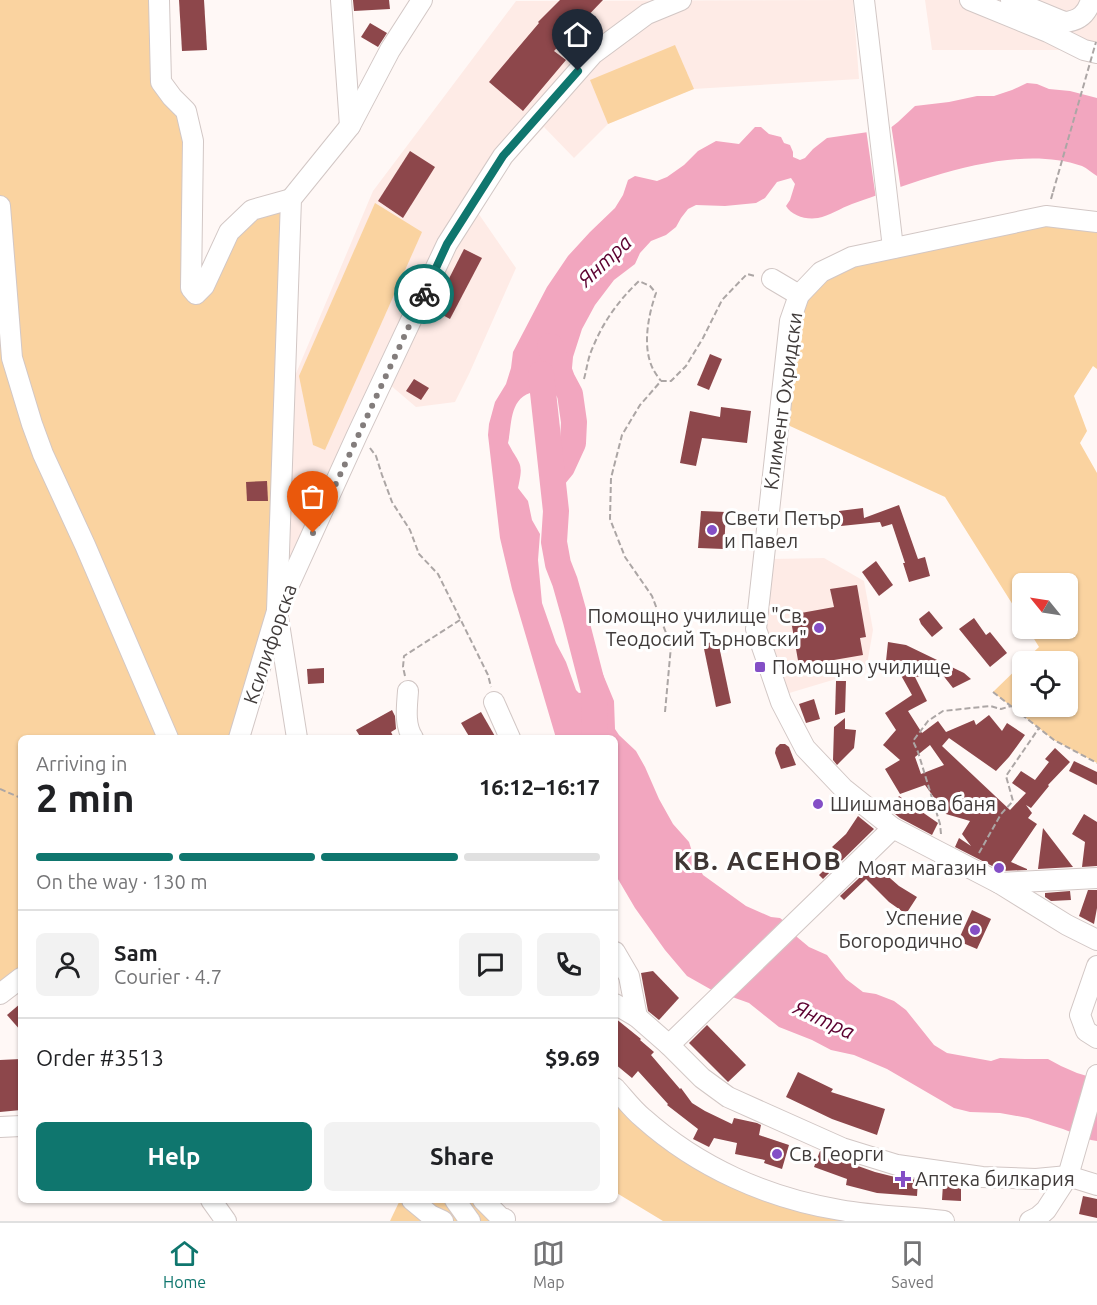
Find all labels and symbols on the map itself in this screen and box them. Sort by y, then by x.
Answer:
pin [552,9,603,71]
water label: Янтра [572,230,636,292]
courier [394,264,454,324]
street label: Климент Охридски [759,311,806,491]
pin [287,471,338,533]
place label: Свети Петър и Павел [724,506,841,552]
marker: Свети Петър и Павел [705,523,719,537]
north arrow [1012,573,1078,639]
street label: Ксилифорска [238,581,301,707]
place label: Помощно училище "Св. Теодосий Търновски" [587,604,807,650]
marker: Помощно училище "Св. Теодосий Търновски" [812,621,826,635]
place label: Помощно училище [772,655,951,678]
marker: Помощно училище [753,660,767,674]
place label: Шишманова баня [830,792,996,815]
marker: Шишманова баня [811,797,825,811]
district label: КВ. АСЕНОВ [674,846,842,875]
place label: Моят магазин [857,856,987,879]
marker: Моят магазин [992,861,1006,875]
place label: Успение Богородично [838,906,963,952]
marker: Успение Богородично [968,923,982,937]
water label: Янтра [789,994,859,1044]
place label: Св. Георги [789,1142,884,1165]
marker: Св. Георги [770,1147,784,1161]
place label: Аптека билкария [915,1167,1075,1190]
marker: Аптека билкария [896,1172,910,1186]

